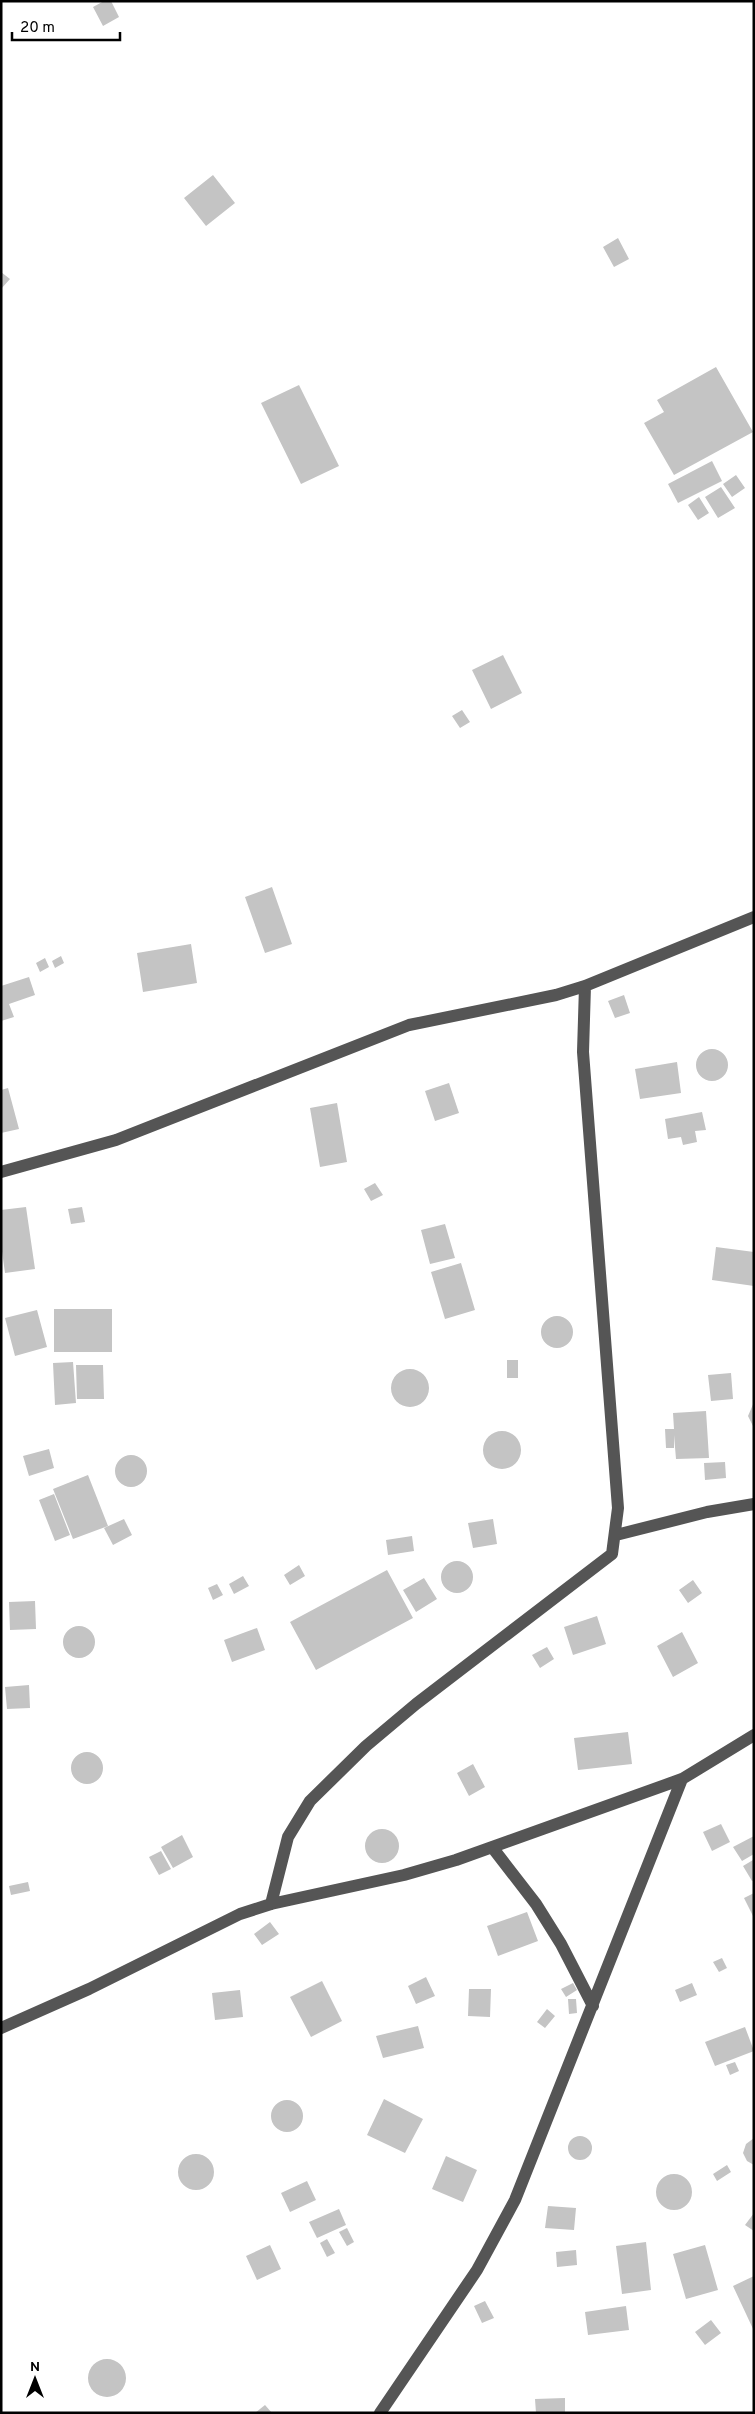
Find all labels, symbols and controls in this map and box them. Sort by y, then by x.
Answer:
scale bar [12,10,120,42]
text: 20 m [20,19,55,38]
north arrow [10,2354,60,2404]
text: N [30,2359,40,2376]

